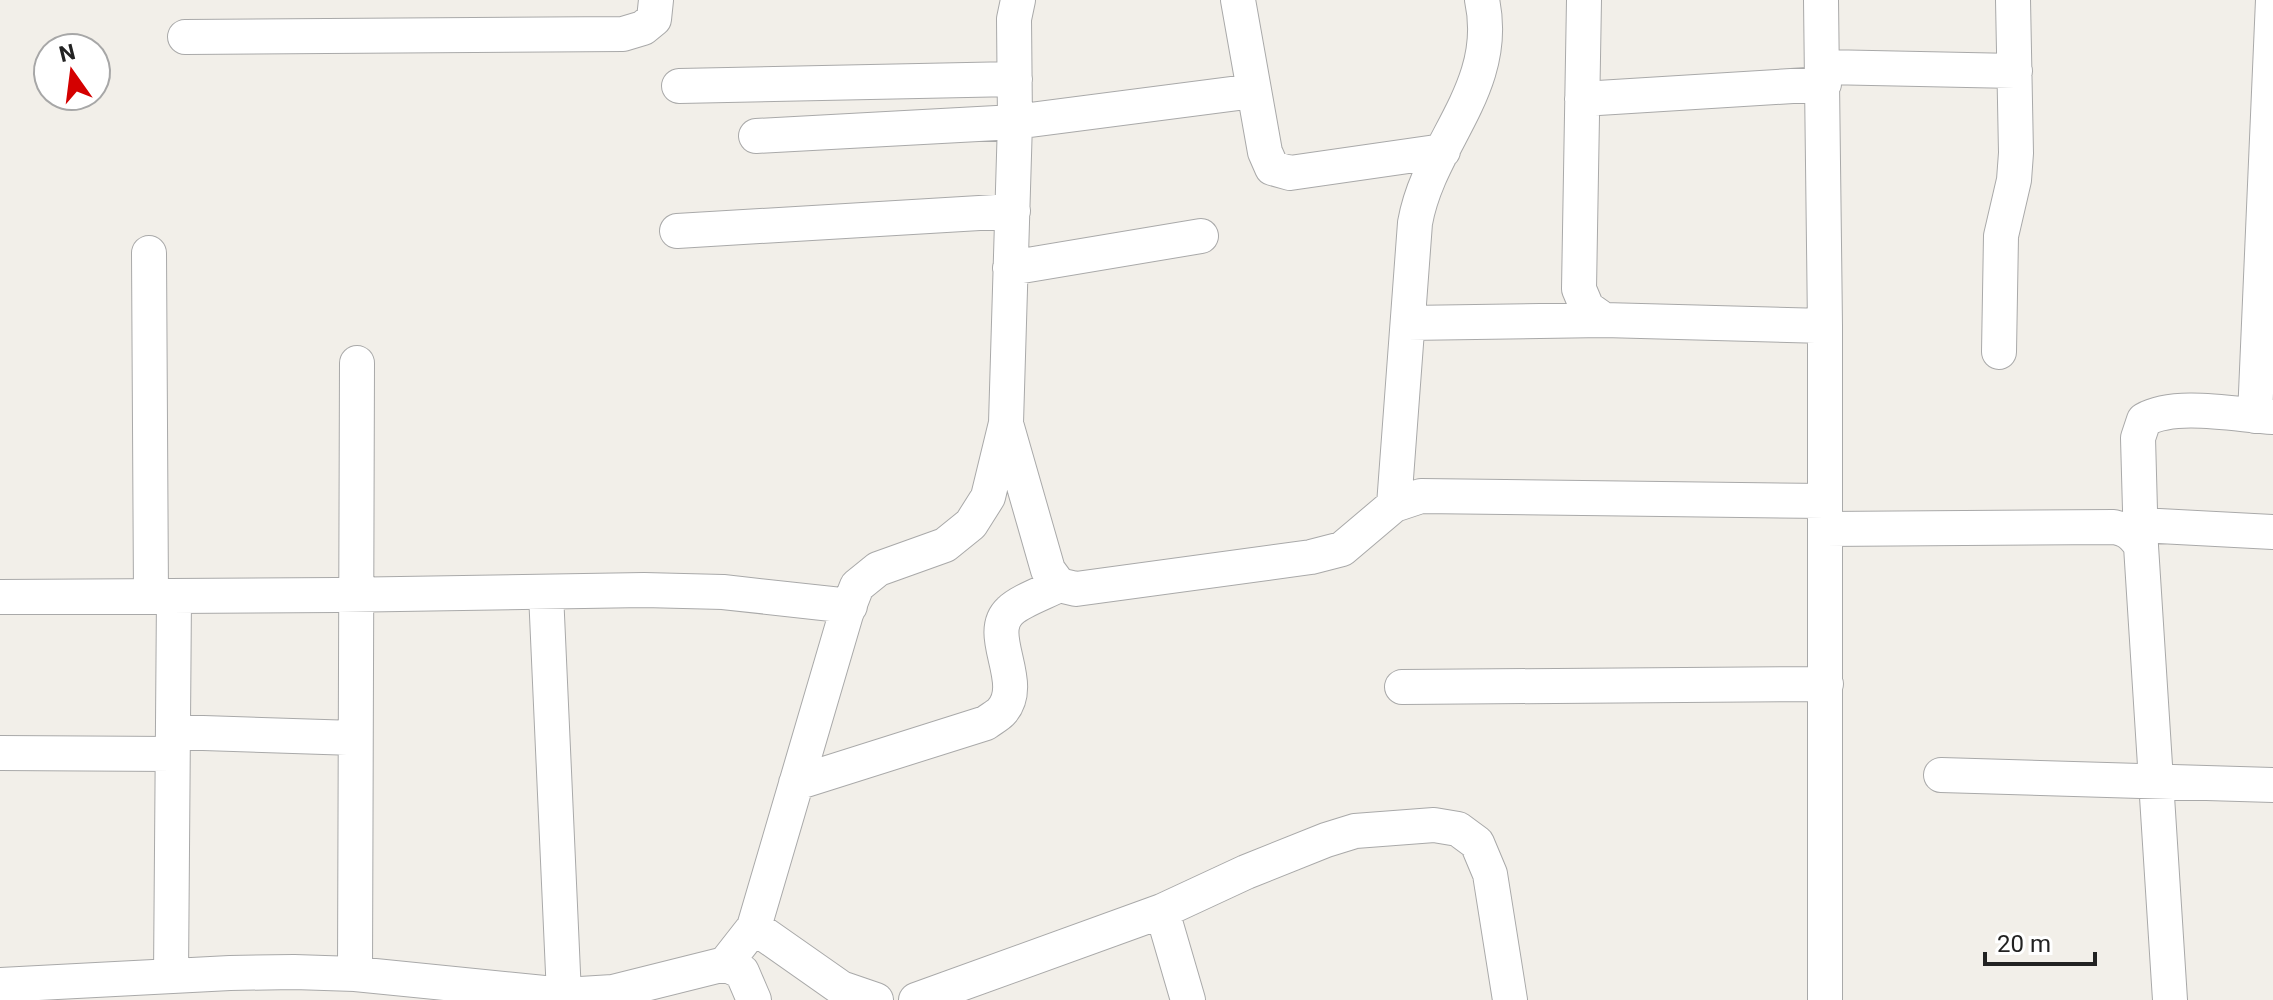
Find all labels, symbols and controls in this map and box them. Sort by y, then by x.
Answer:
north arrow [32,32,112,112]
text: N [57,39,78,67]
scale bar [1985,916,2095,966]
text: 20 m [1997,930,2051,958]

